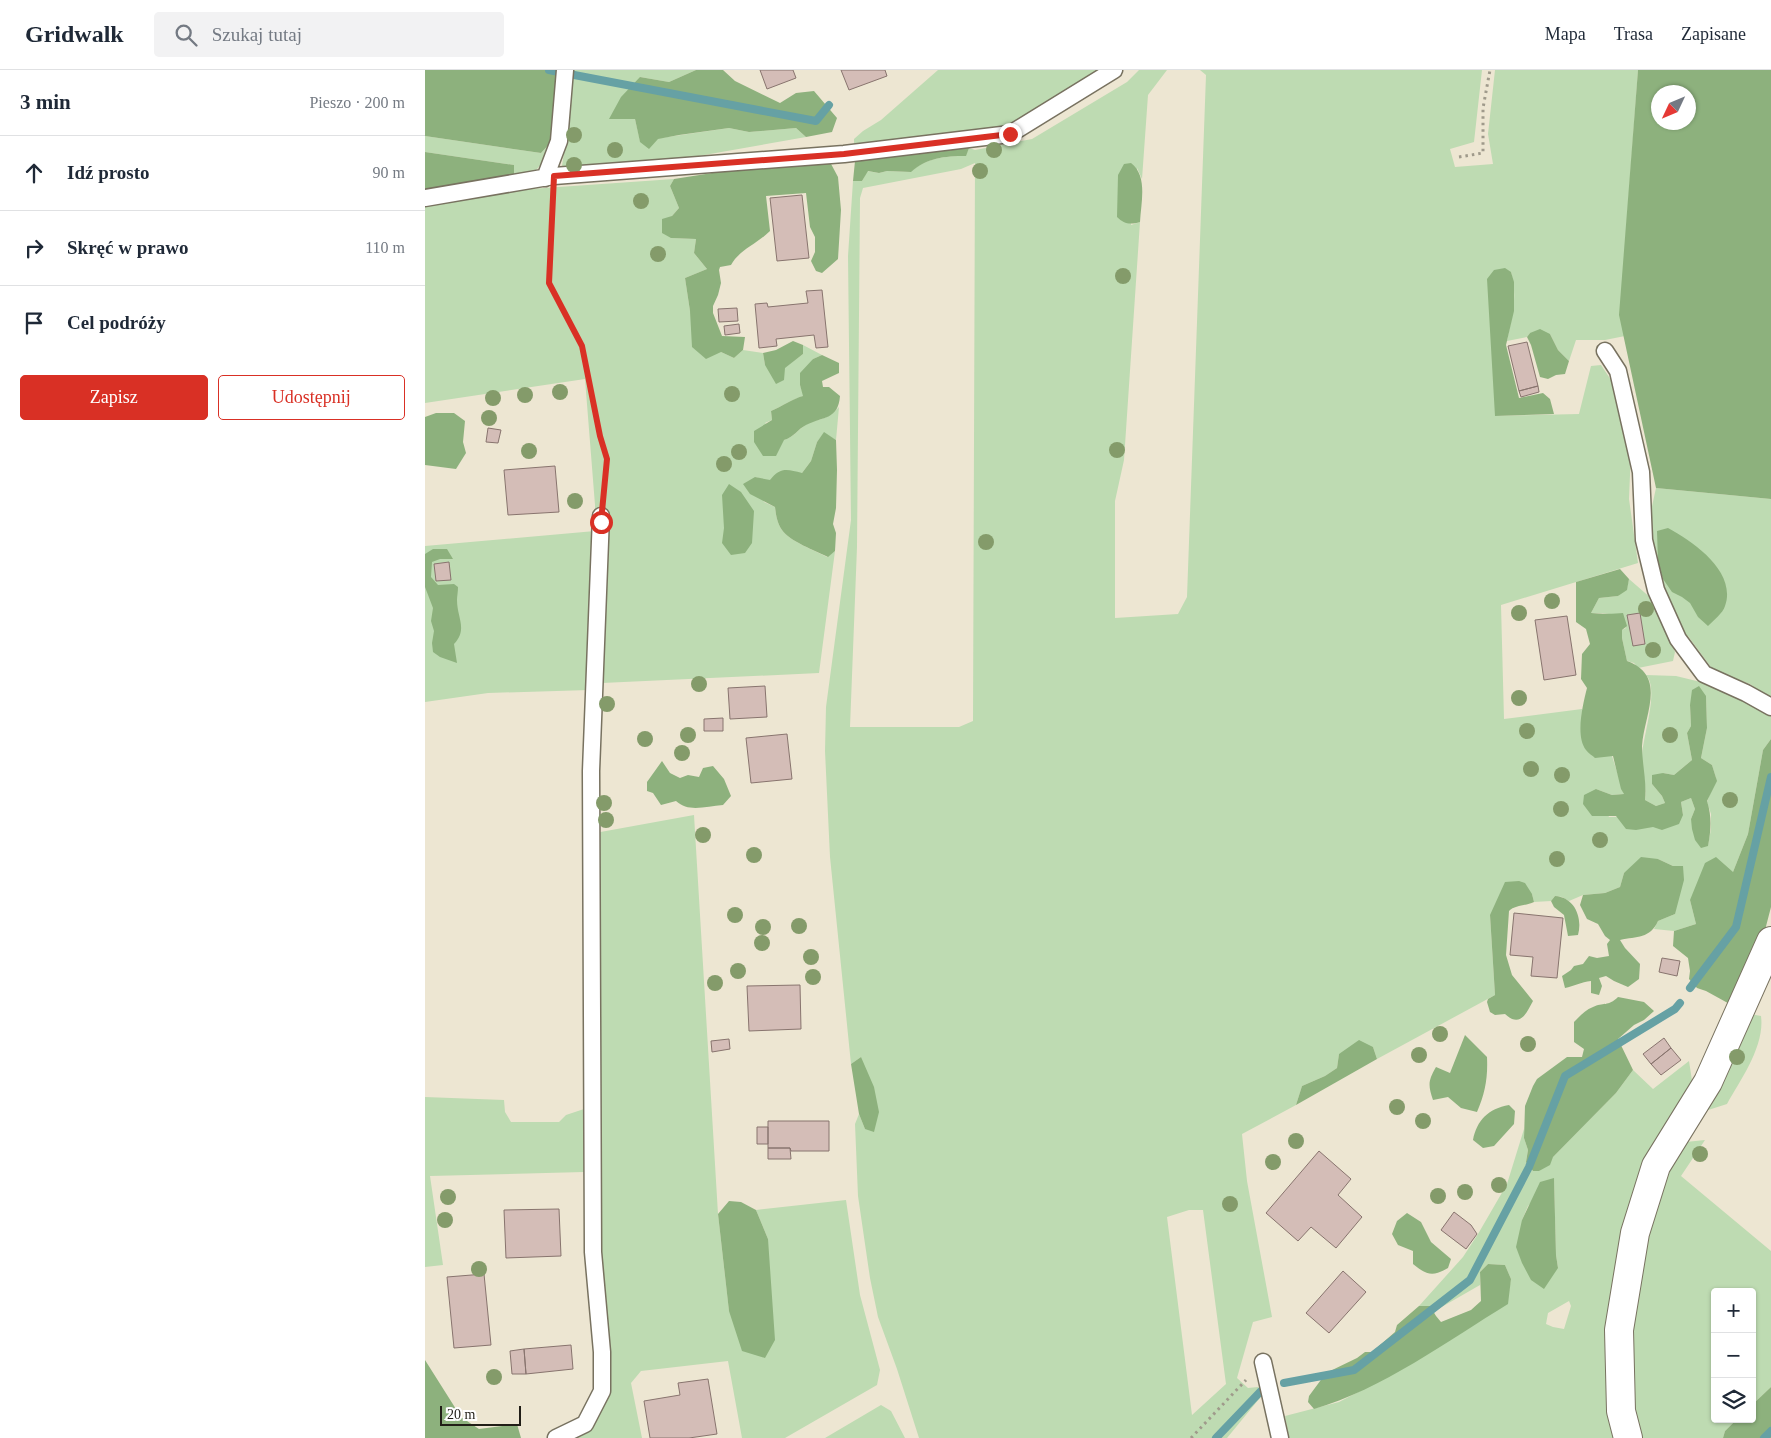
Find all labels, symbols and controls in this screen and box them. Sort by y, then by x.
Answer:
search box [154,12,504,57]
text: Gridwalk [25,21,124,47]
icon: search [172,21,200,49]
text: Szukaj tutaj [212,24,302,45]
text: Mapa [1545,24,1586,44]
text: Trasa [1614,24,1653,44]
text: Zapisane [1681,24,1746,44]
north arrow [1651,85,1696,130]
text: 3 min [20,90,71,114]
text: Pieszo · 200 m [309,94,405,111]
route end [999,123,1022,146]
icon: ahead [20,159,48,187]
text: Idź prosto [67,162,150,183]
text: 90 m [373,164,405,181]
icon: right [20,234,48,262]
text: Skręć w prawo [67,237,188,258]
text: 110 m [365,239,405,256]
icon: arrive [20,309,48,337]
text: Cel podróży [67,312,166,333]
button: Zapisz [20,375,208,420]
button: Udostępnij [218,375,405,420]
route start [590,511,613,534]
map controls [1711,1288,1756,1423]
button: + [1711,1288,1756,1333]
button: − [1711,1333,1756,1378]
button: layers [1711,1378,1756,1423]
scale bar [440,1403,521,1426]
text: 20 m [447,1407,475,1422]

